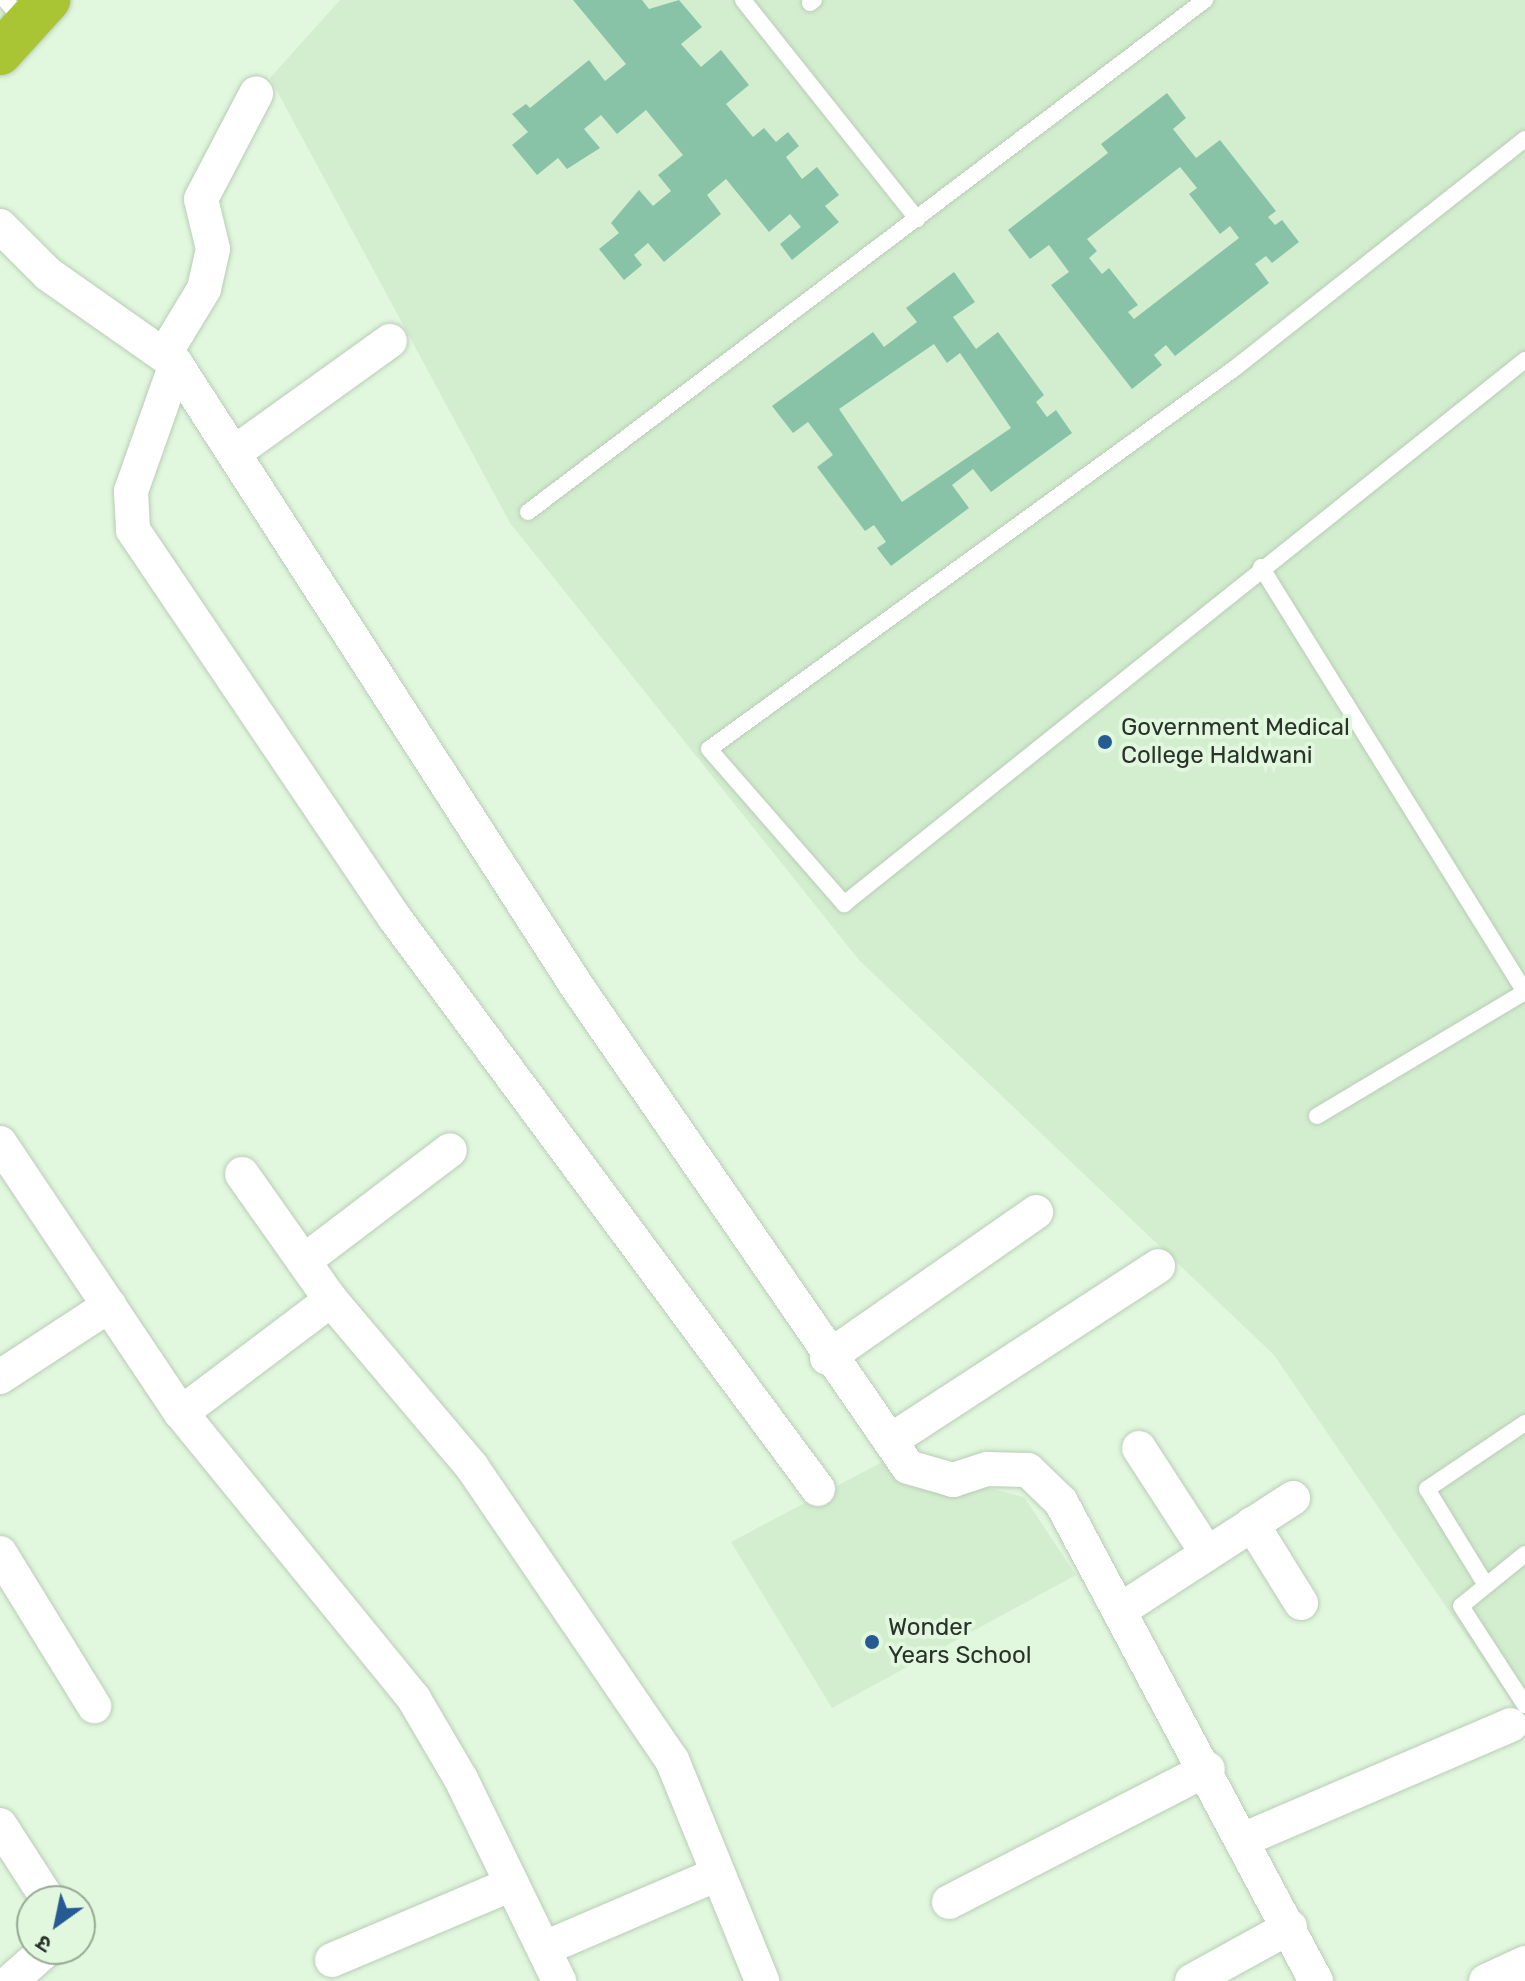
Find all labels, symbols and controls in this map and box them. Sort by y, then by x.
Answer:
place label: Government Medical College Haldwani [1121,714,1350,770]
marker: Government Medical College Haldwani [1096,733,1114,751]
place label: Wonder Years School [888,1614,1032,1670]
marker: Wonder Years School [863,1633,881,1651]
north arrow [16,1885,96,1965]
text: उ [31,1929,56,1959]

